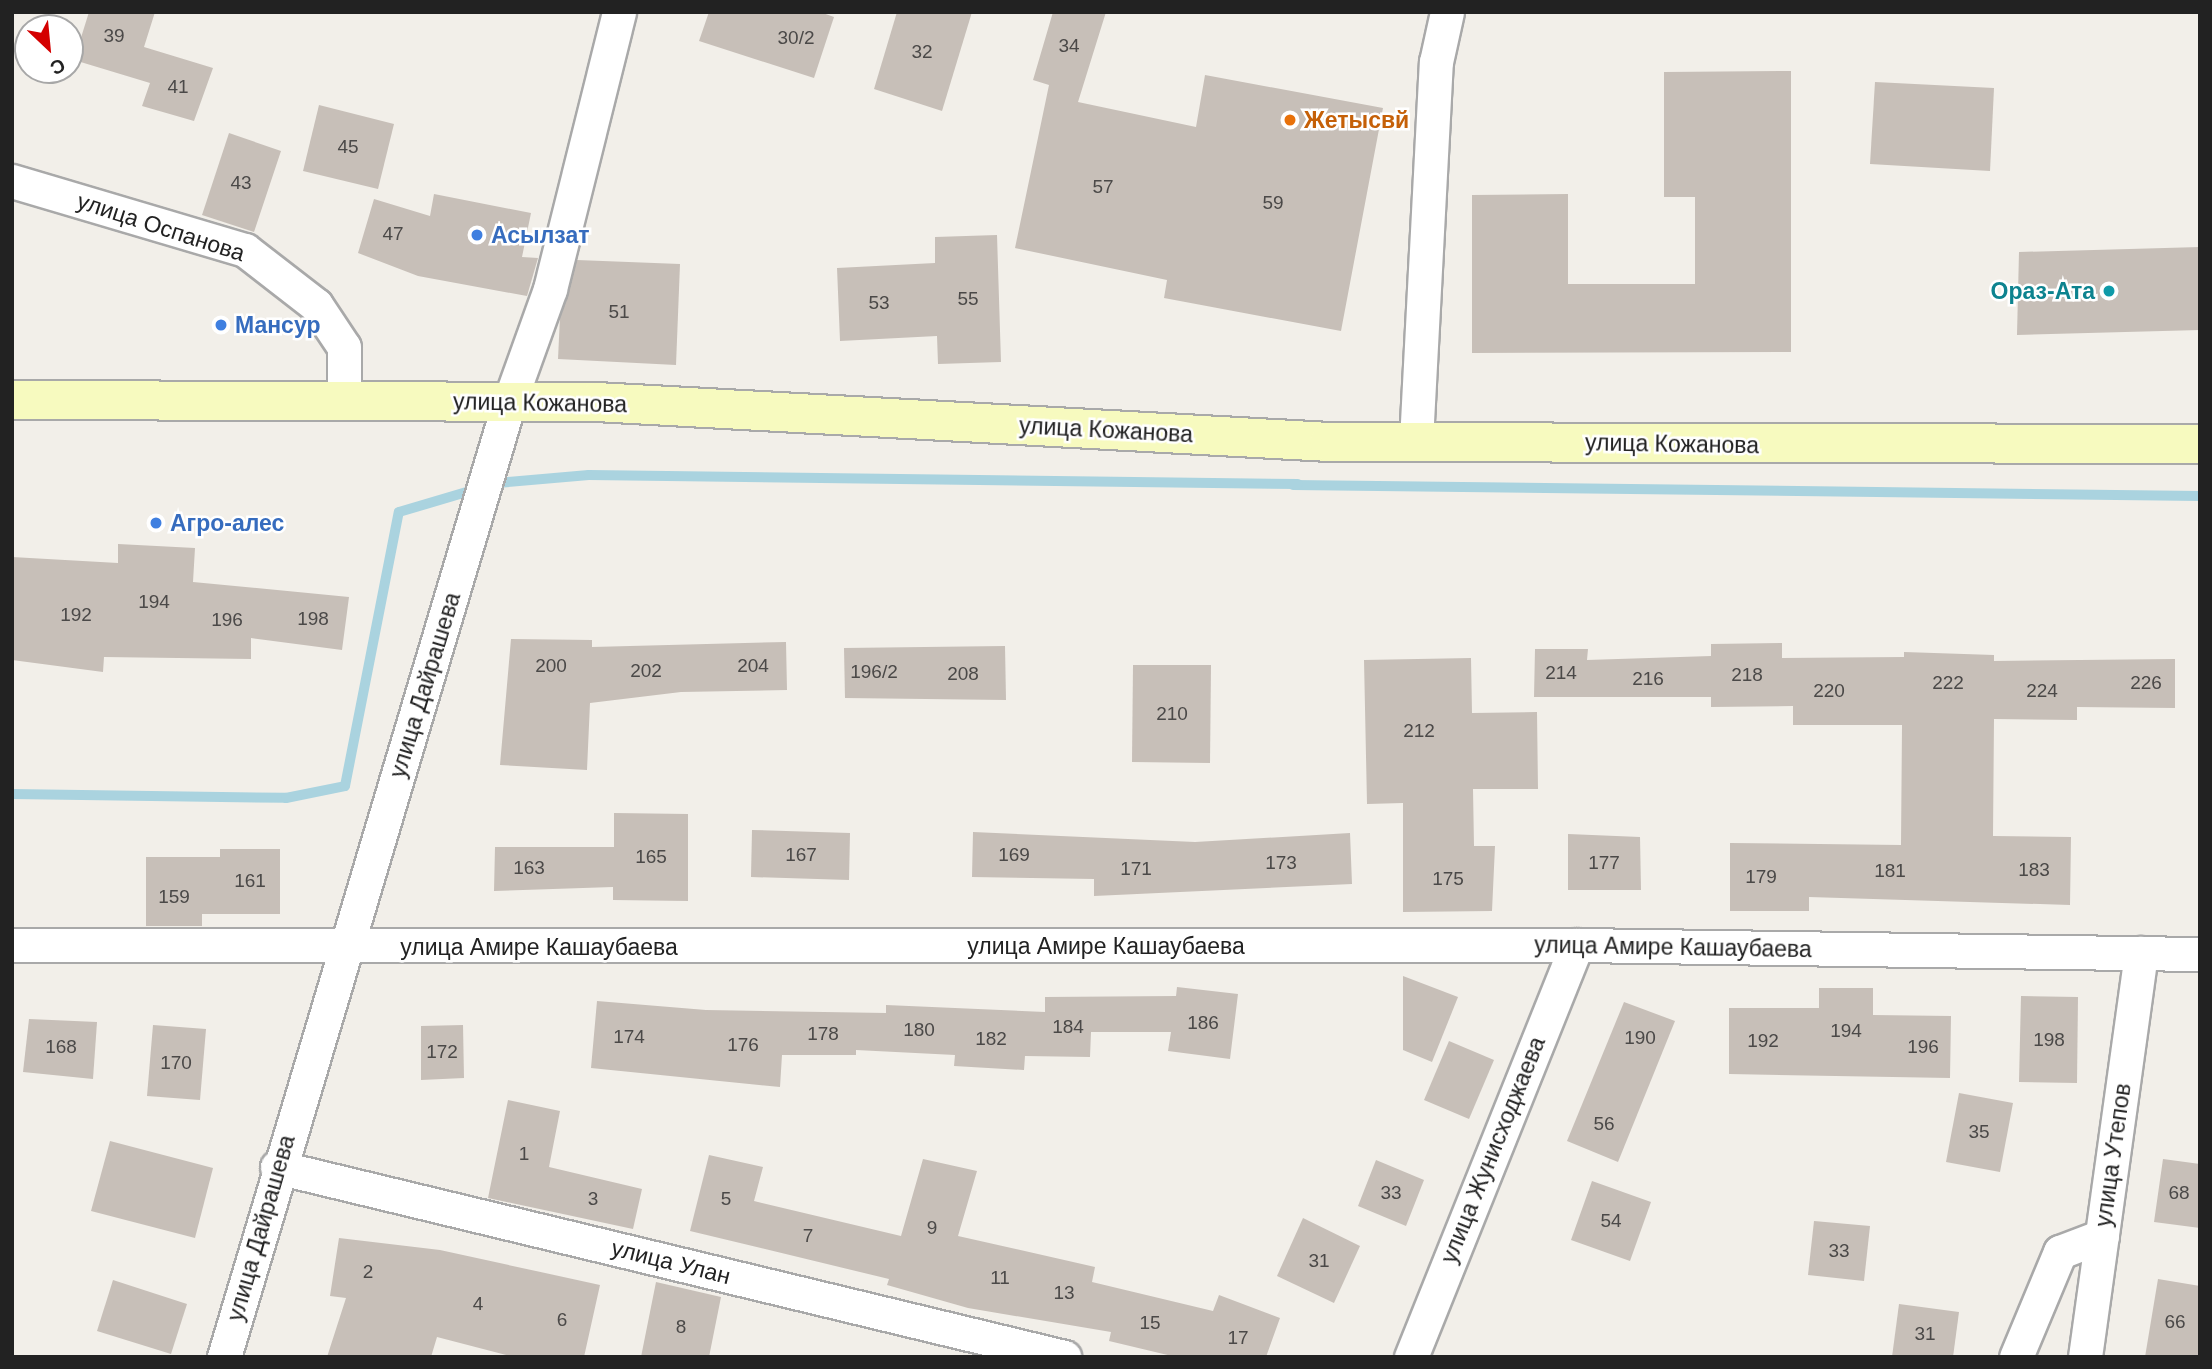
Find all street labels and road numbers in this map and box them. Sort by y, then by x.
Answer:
street label: улица Оспанова [74,187,248,267]
street label: улица Кожанова [453,388,627,418]
street label: улица Кожанова [1018,412,1194,448]
street label: улица Кожанова [1585,429,1759,459]
street label: улица Дайрашева [384,589,466,781]
street label: улица Амире Кашаубаева [1534,931,1812,963]
street label: улица Амире Кашаубаева [967,932,1245,960]
street label: улица Амире Кашаубаева [400,933,678,961]
street label: улица Жунисходжаева [1435,1033,1551,1267]
street label: улица Утепов [2089,1081,2137,1229]
street label: улица Дайрашева [221,1132,301,1324]
street label: улица Улан [609,1234,733,1290]

